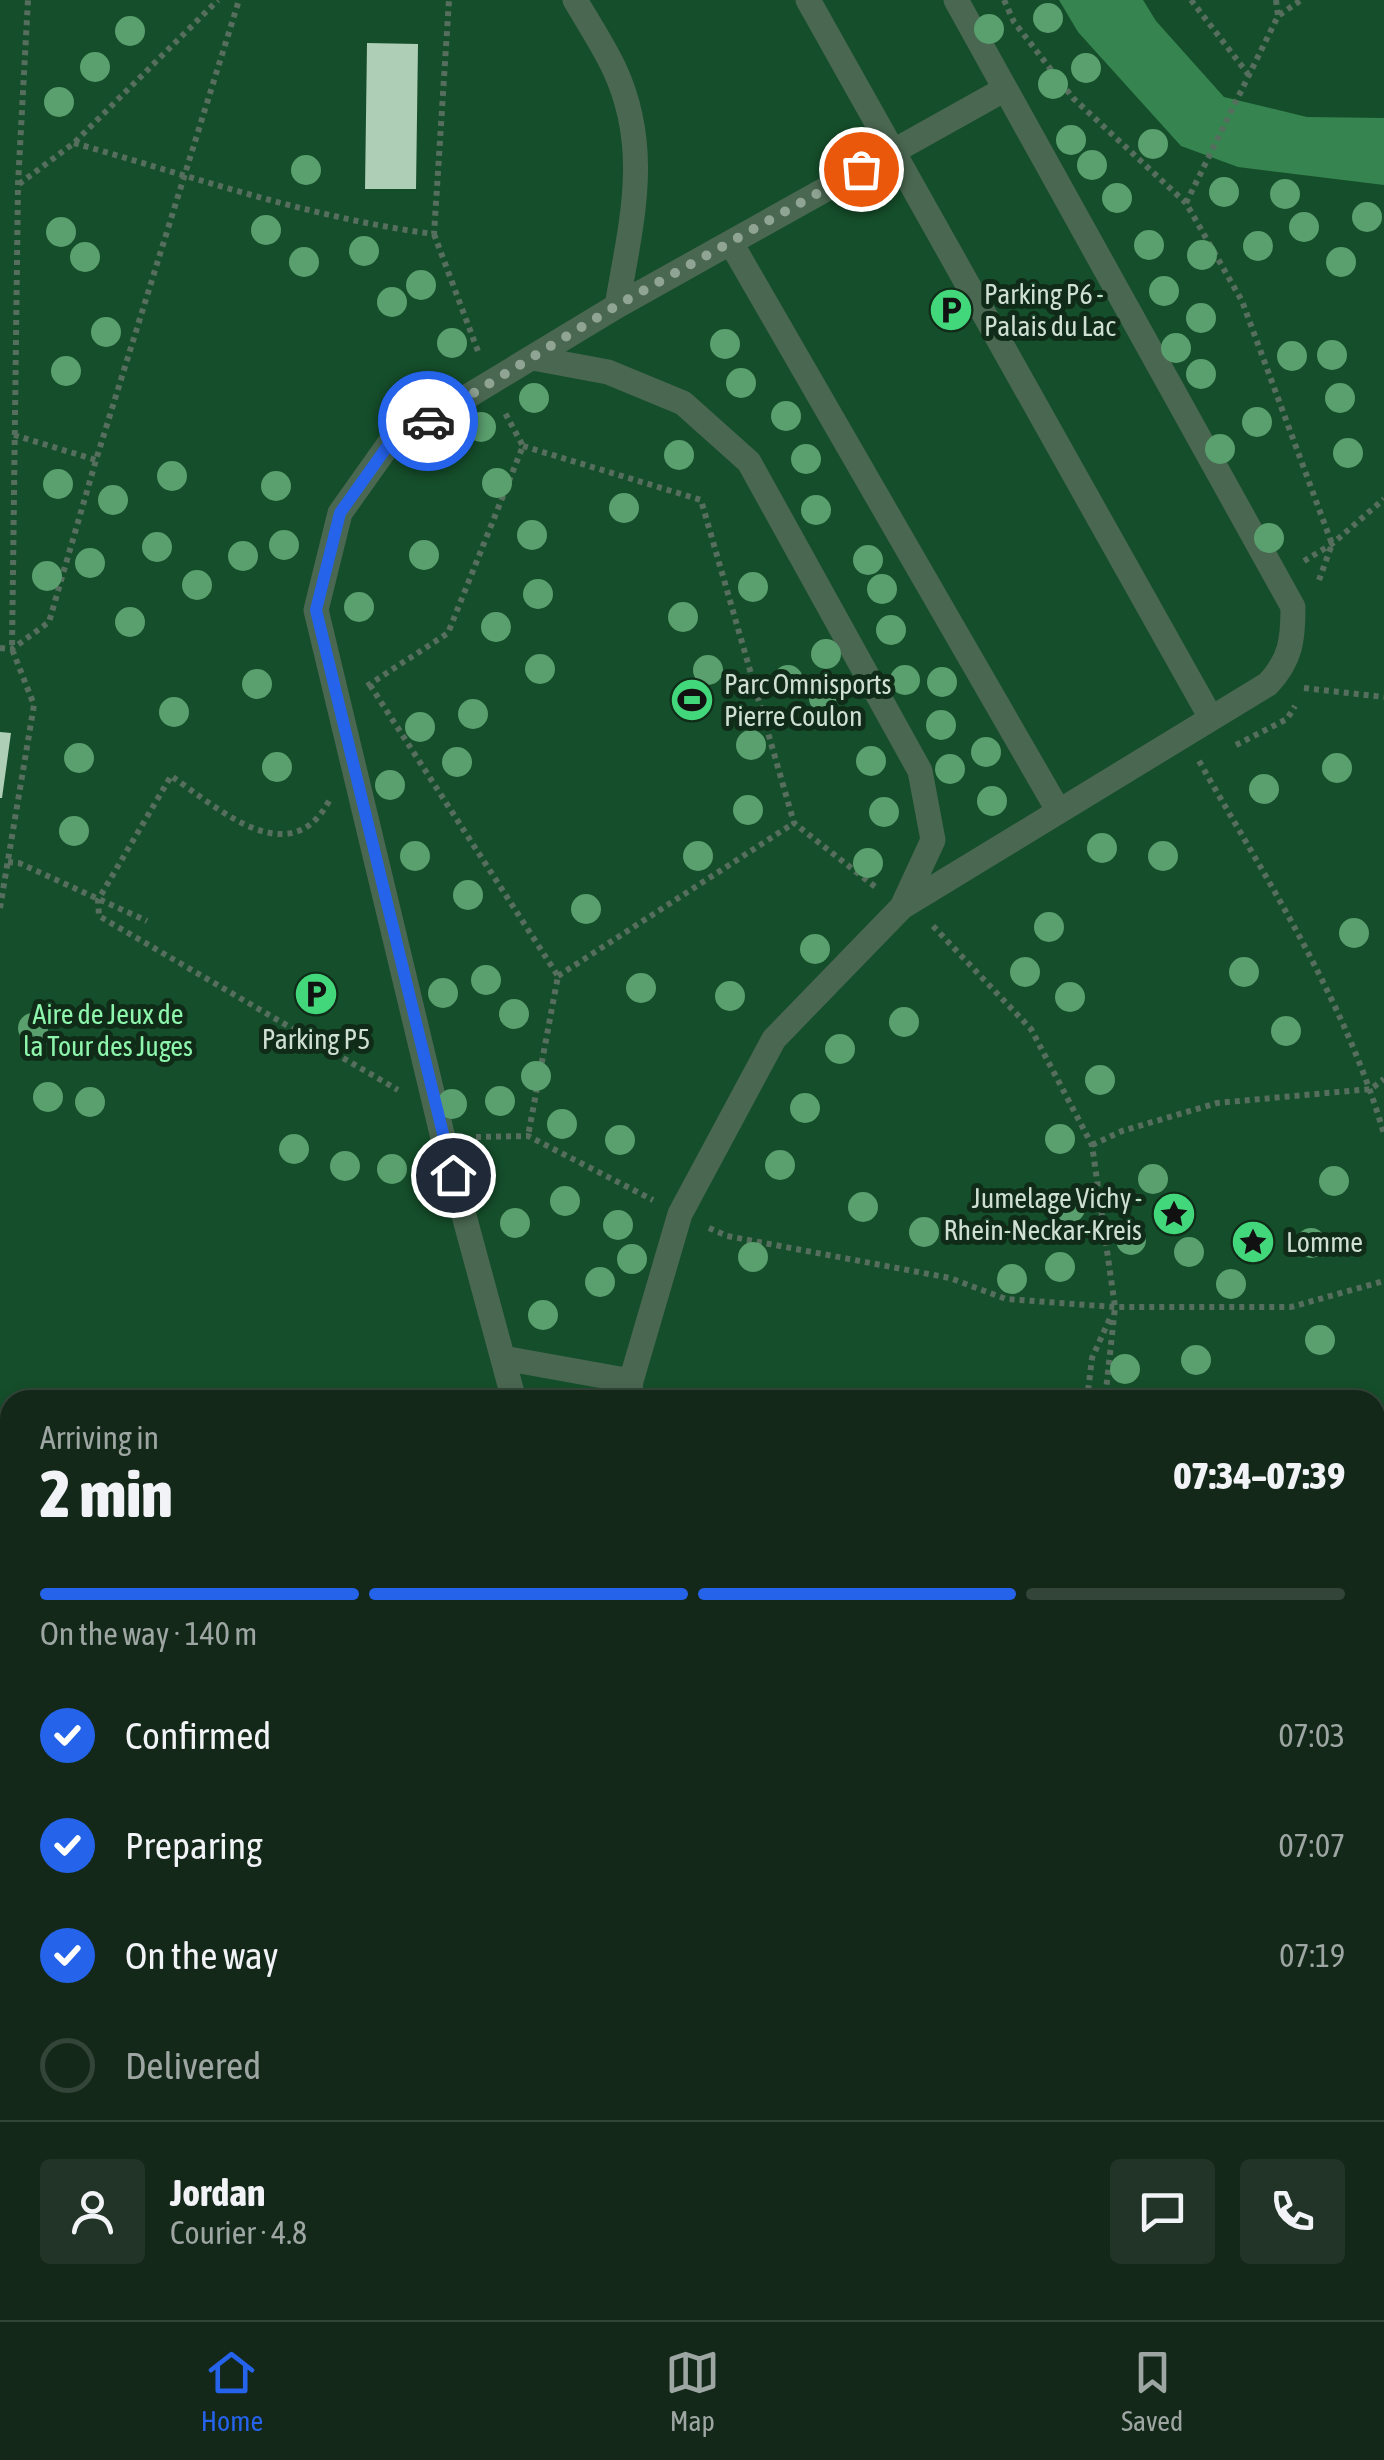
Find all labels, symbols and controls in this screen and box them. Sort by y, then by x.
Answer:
pin [819,127,904,212]
icon: bag [834,142,889,197]
place label: Parking P6 - Palais du Lac [984,278,1116,342]
parking icon: Parking P6 - Palais du Lac [928,287,974,333]
courier [378,371,478,471]
icon: car [401,394,456,449]
place label: Parc Omnisports Pierre Coulon [724,668,891,732]
sports icon: Parc Omnisports Pierre Coulon [669,677,715,723]
parking icon: Parking P5 [293,971,339,1017]
park label: Aire de Jeux de la Tour des Juges [23,998,193,1062]
place label: Parking P5 [262,1023,370,1055]
pin [411,1133,496,1218]
icon: home [426,1148,481,1203]
place label: Jumelage Vichy - Rhein-Neckar-Kreis [944,1182,1142,1246]
place icon: Jumelage Vichy - Rhein-Neckar-Kreis [1151,1191,1197,1237]
place icon: Lomme [1230,1219,1276,1265]
place label: Lomme [1286,1226,1363,1258]
text: Arriving in [40,1419,159,1456]
text: 07:34–07:39 [1173,1454,1345,1497]
text: 2 min [40,1456,173,1531]
text: On the way · 140 m [40,1615,257,1652]
icon: check [40,1708,95,1763]
text: Confirmed [125,1714,271,1757]
text: 07:03 [1279,1717,1345,1754]
icon: check [40,1818,95,1873]
text: Preparing [125,1824,263,1867]
text: 07:07 [1279,1827,1345,1864]
icon: check [40,1928,95,1983]
text: On the way [125,1934,278,1977]
text: 07:19 [1279,1937,1345,1974]
text: Delivered [125,2044,261,2087]
button: person [40,2159,145,2264]
button: chat [1110,2159,1215,2264]
button: phone [1240,2159,1345,2264]
text: Jordan [170,2171,265,2214]
text: Courier · 4.8 [170,2214,307,2251]
tab: Home [201,2345,263,2437]
tab: Map [665,2345,720,2437]
tab: Saved [1121,2345,1183,2437]

